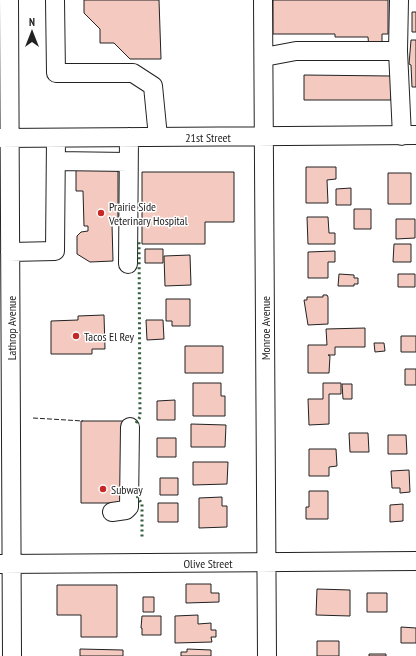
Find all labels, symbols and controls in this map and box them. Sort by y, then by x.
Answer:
north arrow [12,12,52,52]
text: N [29,15,35,29]
street label: 21st Street [185,130,231,145]
place label: Prairie Side Veterinary Hospital [108,199,188,228]
marker: Prairie Side Veterinary Hospital [96,208,106,218]
street label: Lathrop Avenue [4,296,19,360]
street label: Monroe Avenue [258,296,273,360]
place label: Tacos El Rey [84,329,135,344]
marker: Tacos El Rey [71,331,81,341]
place label: Subway [111,482,143,497]
marker: Subway [98,484,108,494]
street label: Olive Street [184,556,233,571]

